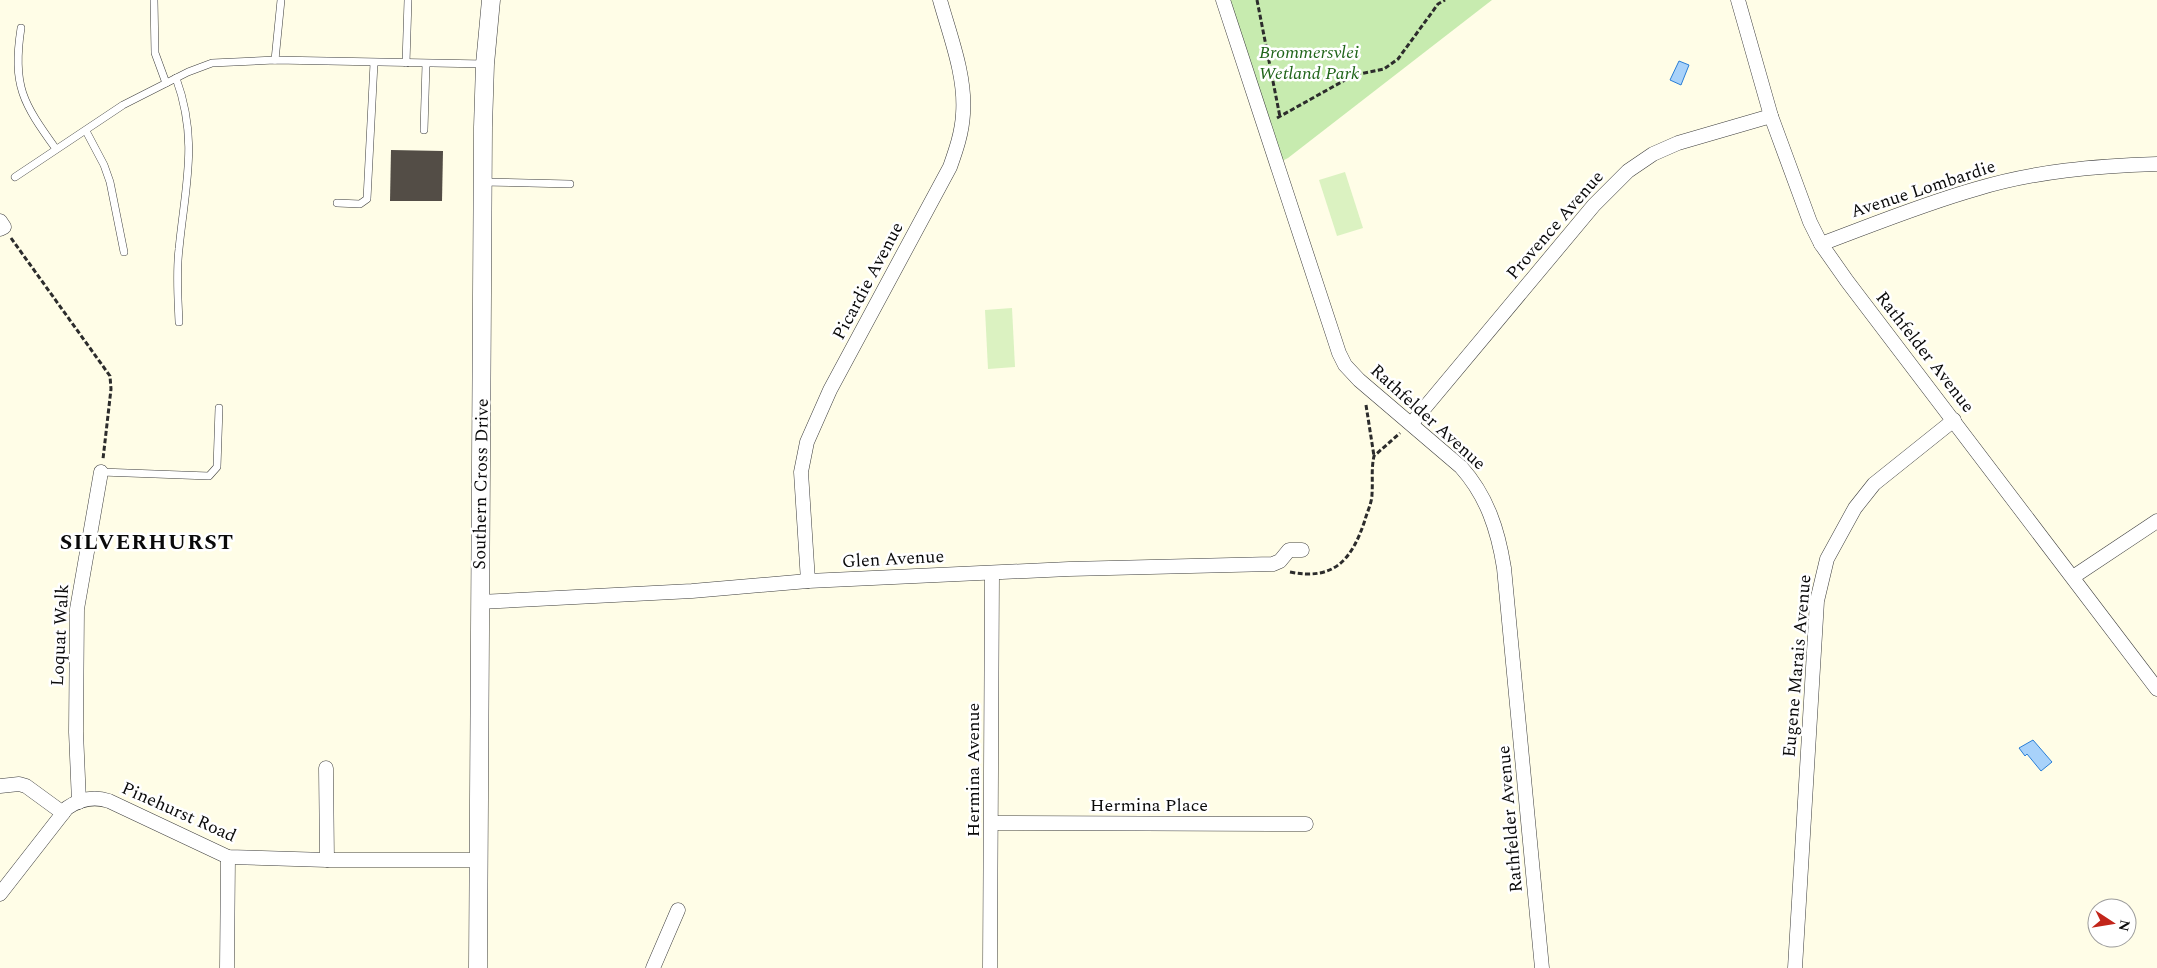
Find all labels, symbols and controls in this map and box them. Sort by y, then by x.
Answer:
park label: Brommersvlei Wetland Park [1259,39,1360,87]
street label: Avenue Lombardie [1847,153,1999,225]
street label: Provence Avenue [1500,164,1610,286]
street label: Picardie Avenue [826,217,910,345]
street label: Rathfelder Avenue [1869,286,1981,418]
street label: Rathfelder Avenue [1364,358,1492,476]
street label: Southern Cross Drive [466,398,496,570]
district label: SILVERHURST [60,526,234,559]
street label: Glen Avenue [841,543,945,575]
street label: Eugene Marais Avenue [1776,573,1818,759]
street label: Loquat Walk [44,583,76,687]
street label: Hermina Avenue [960,703,987,837]
street label: Rathfelder Avenue [1490,744,1530,894]
street label: Pinehurst Road [117,775,241,849]
street label: Hermina Place [1090,792,1208,819]
north arrow [2087,898,2137,948]
text: N [2113,918,2136,933]

